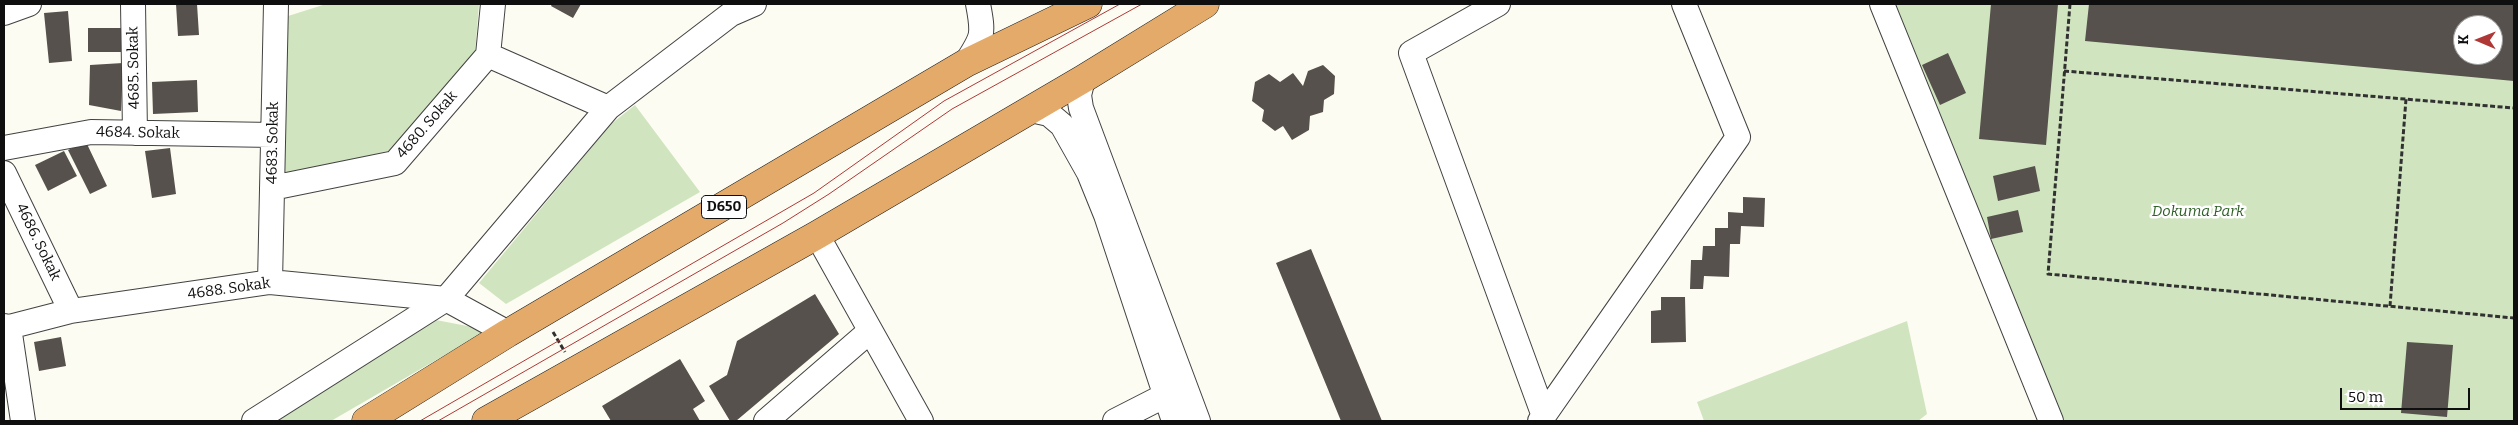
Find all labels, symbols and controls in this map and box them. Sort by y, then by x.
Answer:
north arrow [2453,15,2503,65]
street label: 4685. Sokak [124,27,144,109]
text: K [2455,35,2472,45]
street label: 4680. Sokak [393,88,461,162]
street label: 4683. Sokak [263,102,283,184]
street label: 4684. Sokak [96,123,180,143]
road number: D650 [702,196,746,218]
street label: 4686. Sokak [12,200,64,284]
park label: Dokuma Park [2152,203,2244,221]
street label: 4688. Sokak [186,274,272,304]
scale bar [2343,378,2473,410]
text: 50 m [2348,388,2383,406]

